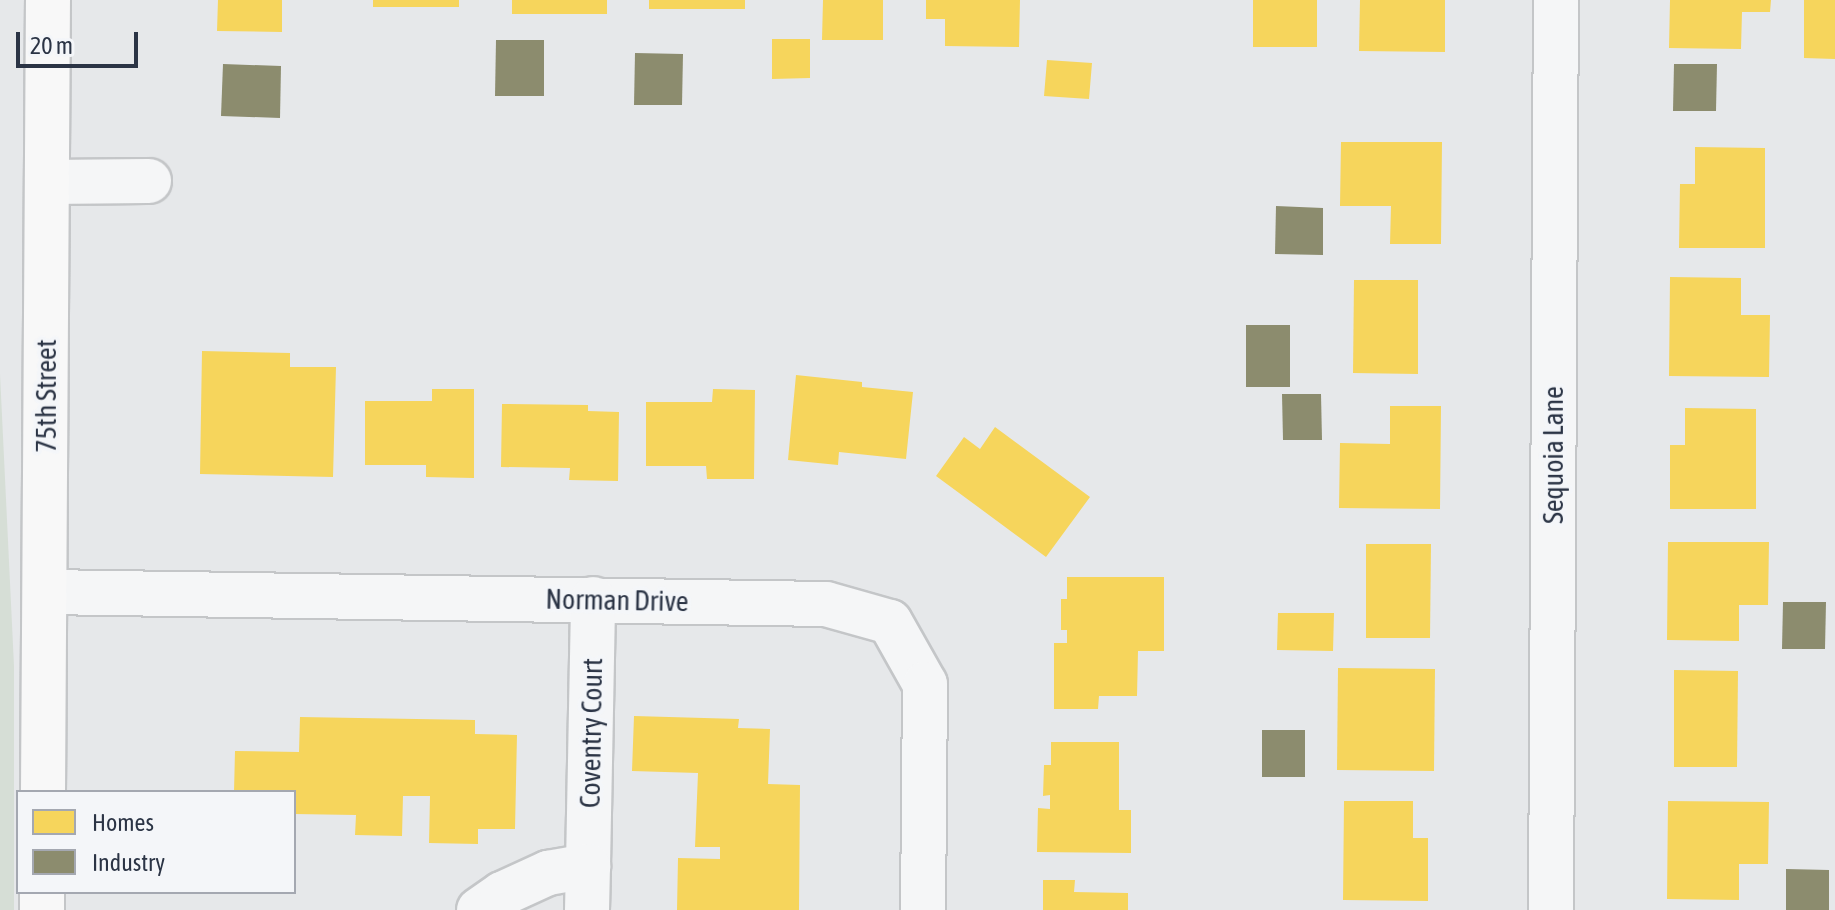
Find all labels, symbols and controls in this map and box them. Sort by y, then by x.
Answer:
scale bar [20,16,142,66]
text: 20 m [30,32,73,59]
street label: 75th Street [29,339,63,453]
street label: Sequoia Lane [1536,386,1570,524]
street label: Norman Drive [545,582,689,618]
street label: Coventry Court [573,658,609,808]
legend [16,790,296,894]
text: Homes [92,809,154,836]
text: Industry [92,849,165,876]

